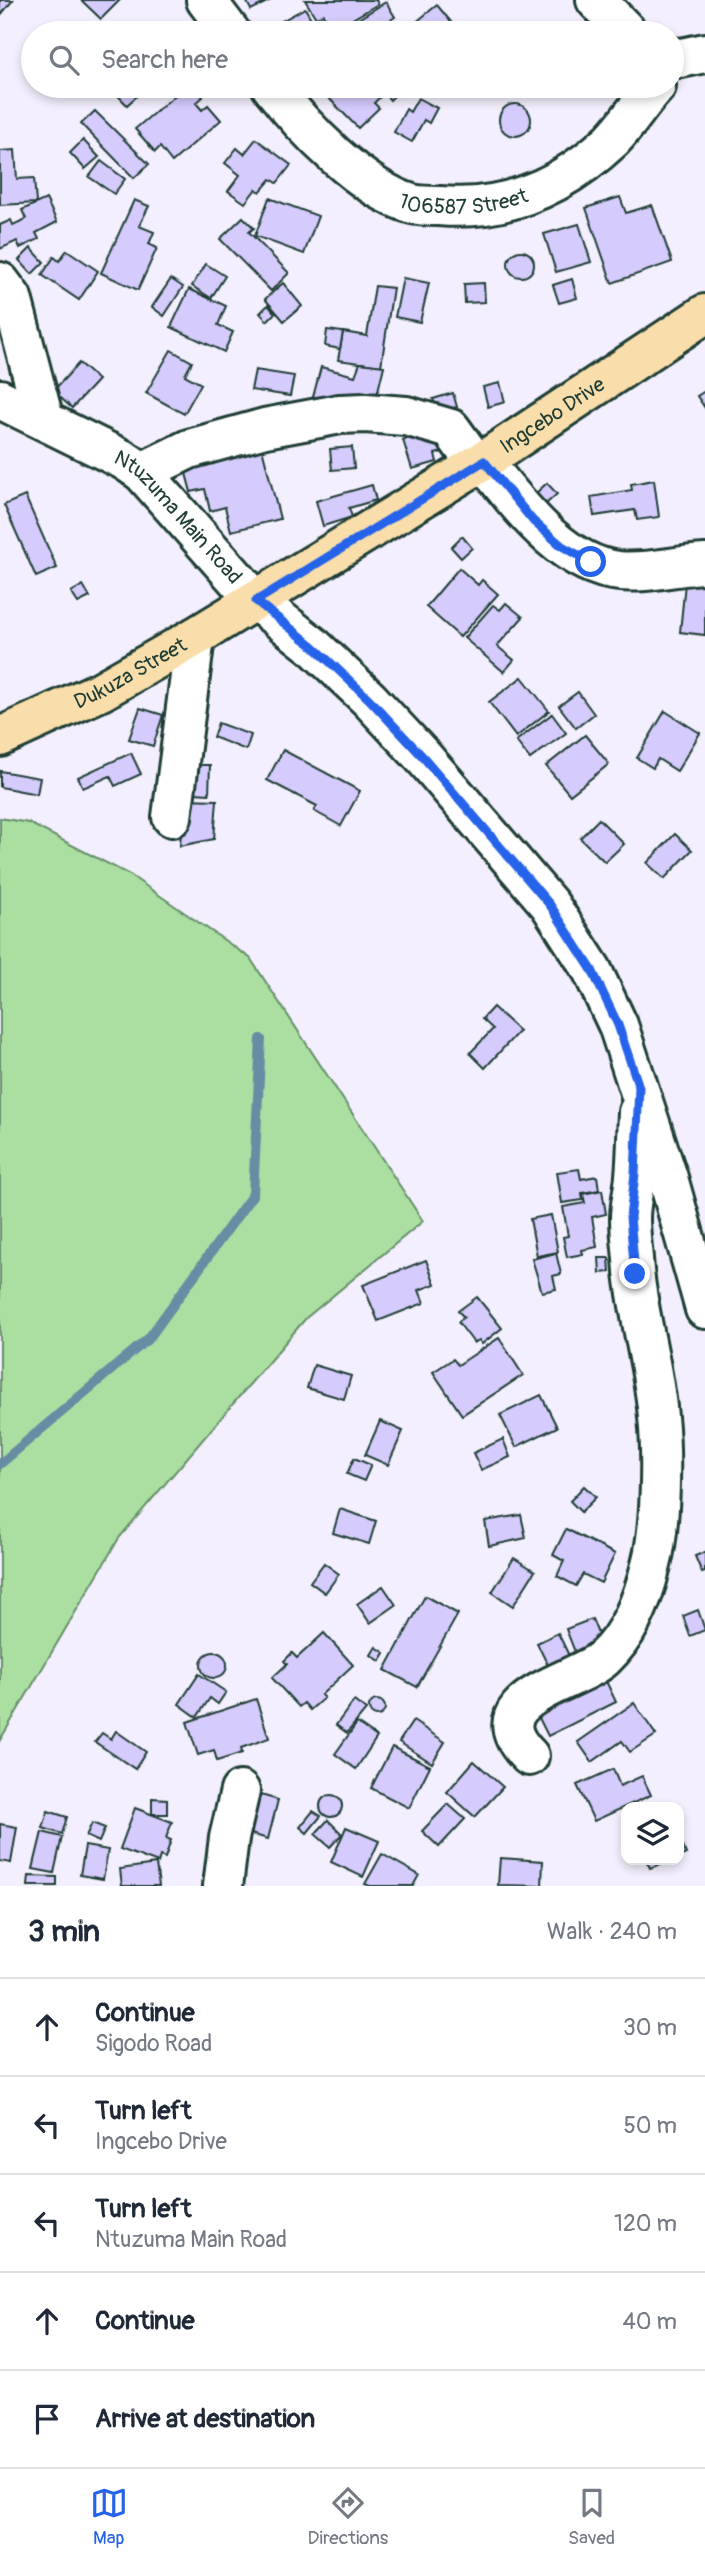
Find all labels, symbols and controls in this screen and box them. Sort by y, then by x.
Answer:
search box [21,21,684,98]
icon: search [45,41,83,79]
text: Search here [101,44,228,76]
street label: 106587 Street [395,182,532,221]
street label: Ingcebo Drive [495,371,611,460]
street label: Ntuzuma Main Road [110,444,248,590]
route start [575,546,606,577]
street label: Dukuza Street [70,631,192,716]
route end [619,1258,650,1289]
map controls [621,1802,684,1865]
button: layers [621,1802,684,1865]
text: 3 min [28,1913,100,1950]
text: Walk · 240 m [547,1917,677,1946]
text: Continue [95,1997,195,2029]
icon: ahead [28,2008,66,2046]
text: 30 m [623,2013,677,2042]
text: Sigodo Road [95,2029,212,2058]
text: Turn left [95,2095,191,2127]
icon: left [28,2106,66,2144]
text: 50 m [623,2111,677,2140]
text: Ingcebo Drive [95,2127,227,2156]
text: Turn left [95,2193,191,2225]
icon: left [28,2204,66,2242]
text: 120 m [614,2209,677,2238]
text: Ntuzuma Main Road [95,2225,287,2254]
icon: ahead [28,2302,66,2340]
text: Continue [95,2305,195,2337]
text: 40 m [623,2307,677,2336]
icon: arrive [28,2400,66,2438]
text: Arrive at destination [95,2403,315,2435]
tab: Map [90,2484,128,2550]
tab: Directions [308,2484,388,2550]
tab: Saved [568,2484,615,2550]

